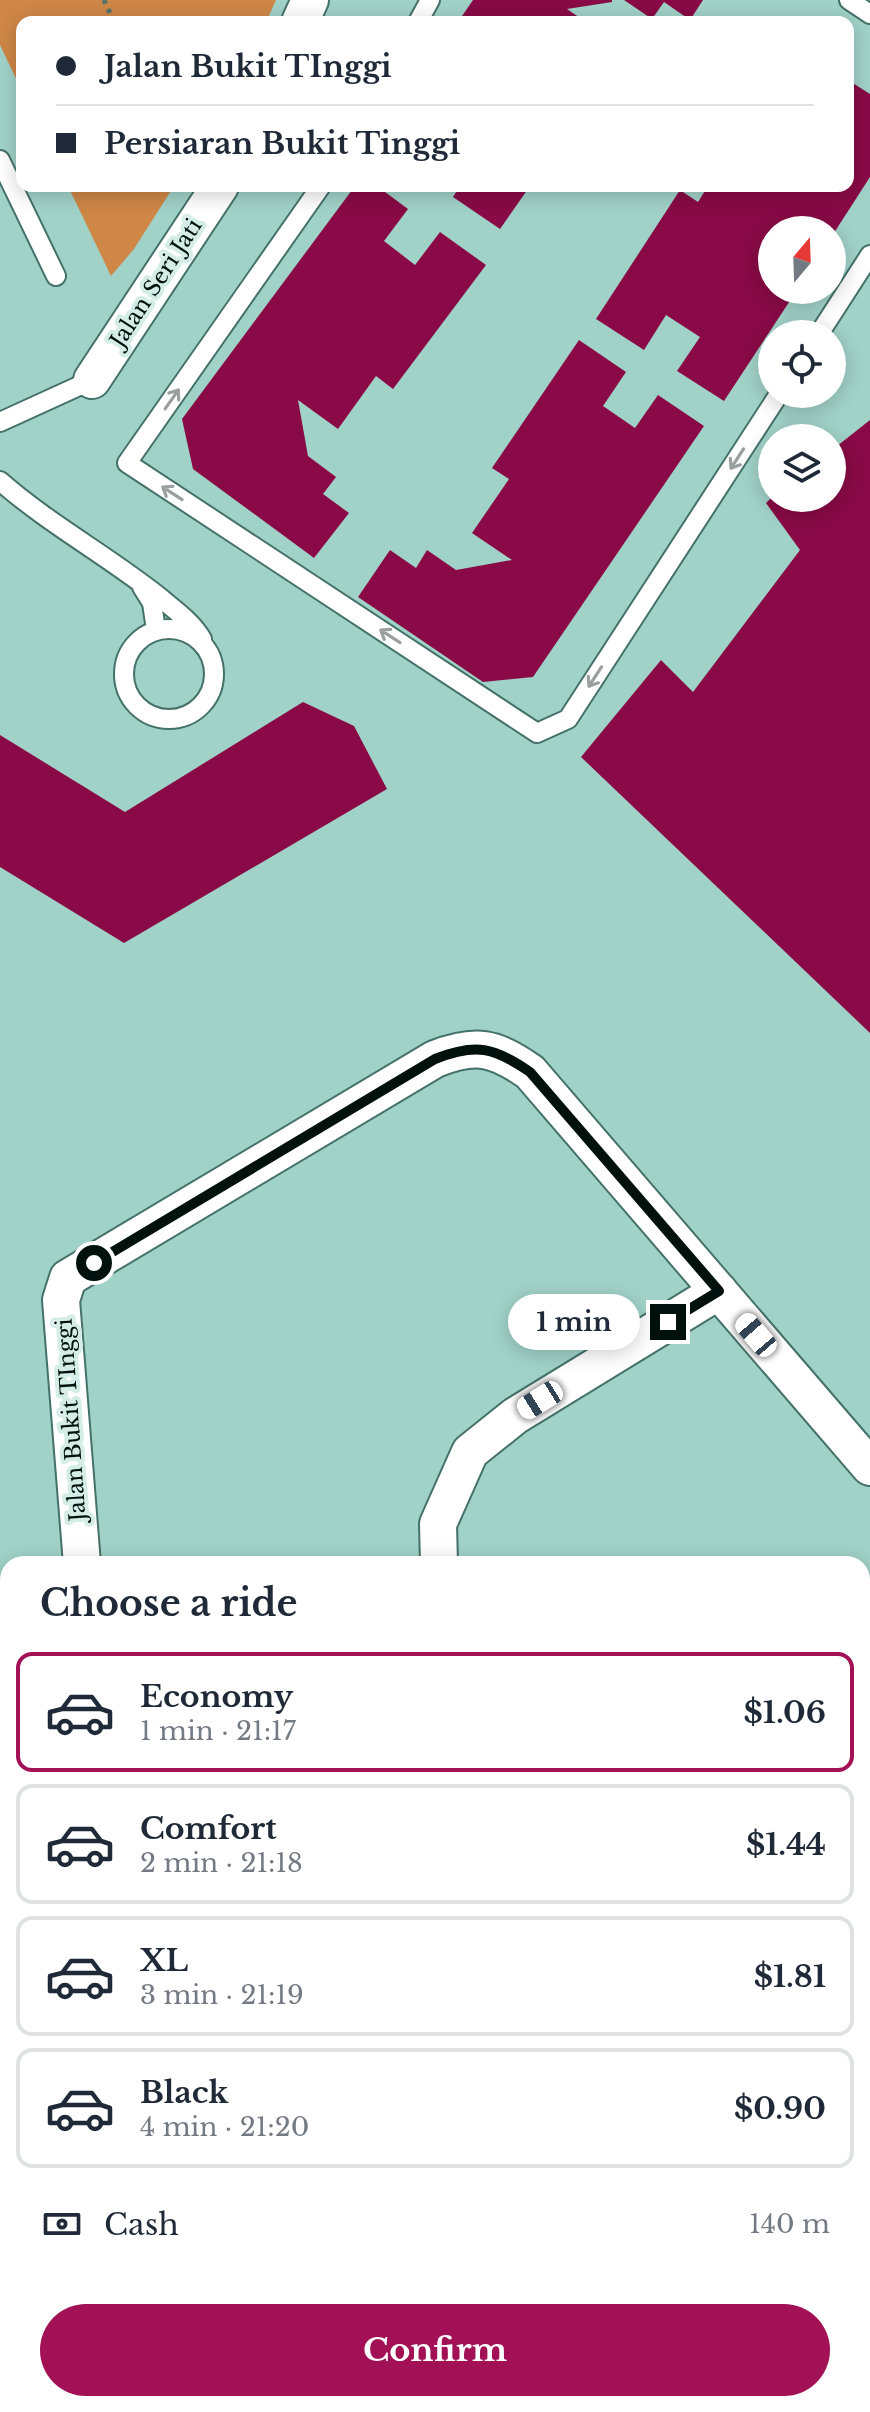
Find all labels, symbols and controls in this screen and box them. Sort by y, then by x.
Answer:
text: Jalan Bukit TInggi [104,48,392,85]
text: Persiaran Bukit Tinggi [104,125,460,162]
street label: Jalan Seri Jati [103,213,208,355]
north arrow [758,216,846,304]
map controls [758,216,846,512]
button: locate [758,320,846,408]
one-way arrow [164,389,180,411]
button: layers [758,424,846,512]
one-way arrow [729,448,745,470]
one-way arrow [162,485,184,501]
one-way arrow [379,627,401,644]
one-way arrow [587,666,604,688]
route start [76,1245,112,1281]
callout: 1 min [508,1294,640,1350]
route end [650,1304,686,1340]
text: 1 min [536,1306,612,1338]
car [731,1309,781,1361]
street label: Jalan Bukit TInggi [50,1317,92,1525]
car [513,1377,567,1423]
text: Choose a ride [40,1581,297,1626]
icon: car [44,1676,116,1748]
text: Economy [140,1678,293,1715]
text: $1.06 [744,1694,826,1731]
text: 1 min · 21:17 [140,1715,296,1747]
icon: car [44,1808,116,1880]
text: Comfort [140,1810,277,1847]
text: $1.44 [746,1826,826,1863]
text: 2 min · 21:18 [140,1847,303,1879]
icon: car [44,1940,116,2012]
text: XL [140,1942,188,1979]
text: $1.81 [754,1958,826,1995]
text: 3 min · 21:19 [140,1979,304,2011]
icon: car [44,2072,116,2144]
text: Black [140,2074,228,2111]
text: $0.90 [734,2090,826,2127]
text: 4 min · 21:20 [140,2111,309,2143]
icon: cash [40,2202,84,2246]
text: Cash [104,2206,179,2243]
text: 140 m [749,2208,830,2240]
button: Confirm [40,2304,830,2396]

